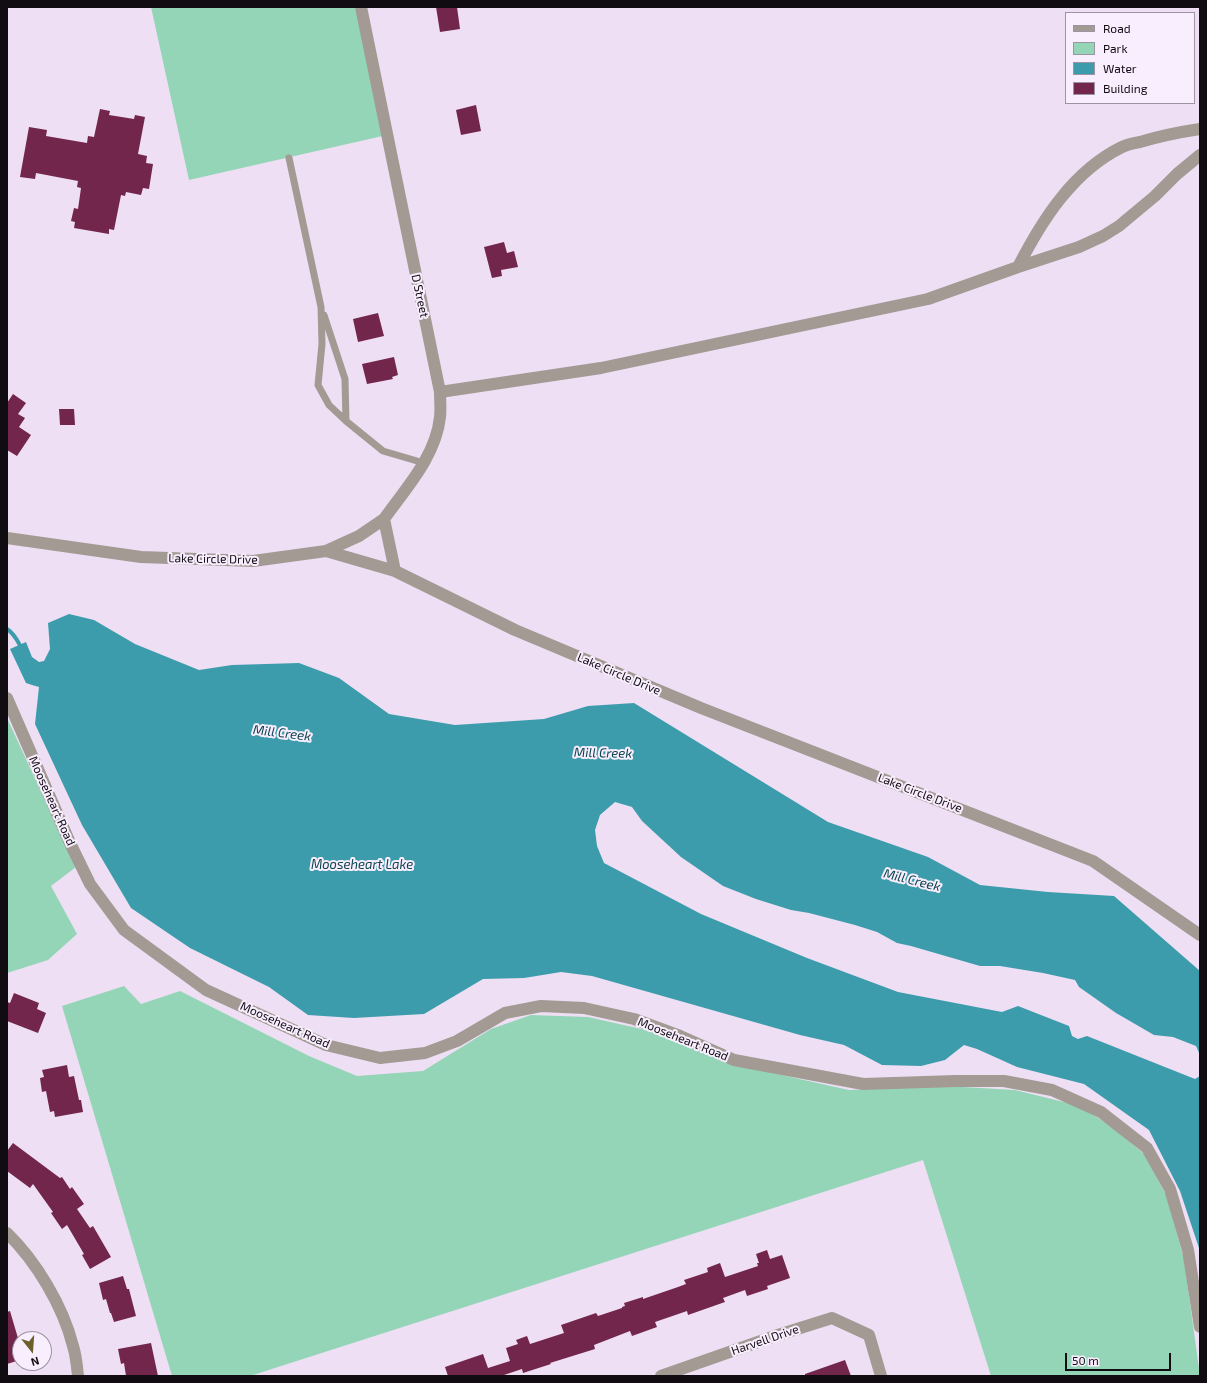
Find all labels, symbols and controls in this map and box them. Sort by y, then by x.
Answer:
legend [1065,12,1195,104]
text: Road [1103,21,1131,35]
text: Park [1103,41,1128,55]
text: Water [1103,61,1137,75]
text: Building [1103,81,1147,95]
street label: D Street [408,273,432,319]
street label: Lake Circle Drive [168,551,258,567]
street label: Lake Circle Drive [575,650,663,698]
water label: Mill Creek [252,722,312,744]
water label: Mill Creek [574,745,632,761]
street label: Mooseheart Road [26,754,78,848]
street label: Lake Circle Drive [876,770,964,816]
water label: Mooseheart Lake [311,857,413,873]
water label: Mill Creek [882,865,942,895]
street label: Mooseheart Road [238,999,332,1051]
street label: Mooseheart Road [636,1014,730,1064]
street label: Harvell Drive [729,1322,801,1358]
north arrow [12,1331,52,1371]
scale bar [1067,1345,1173,1371]
text: 50 m [1072,1353,1099,1367]
text: N [30,1355,41,1369]

